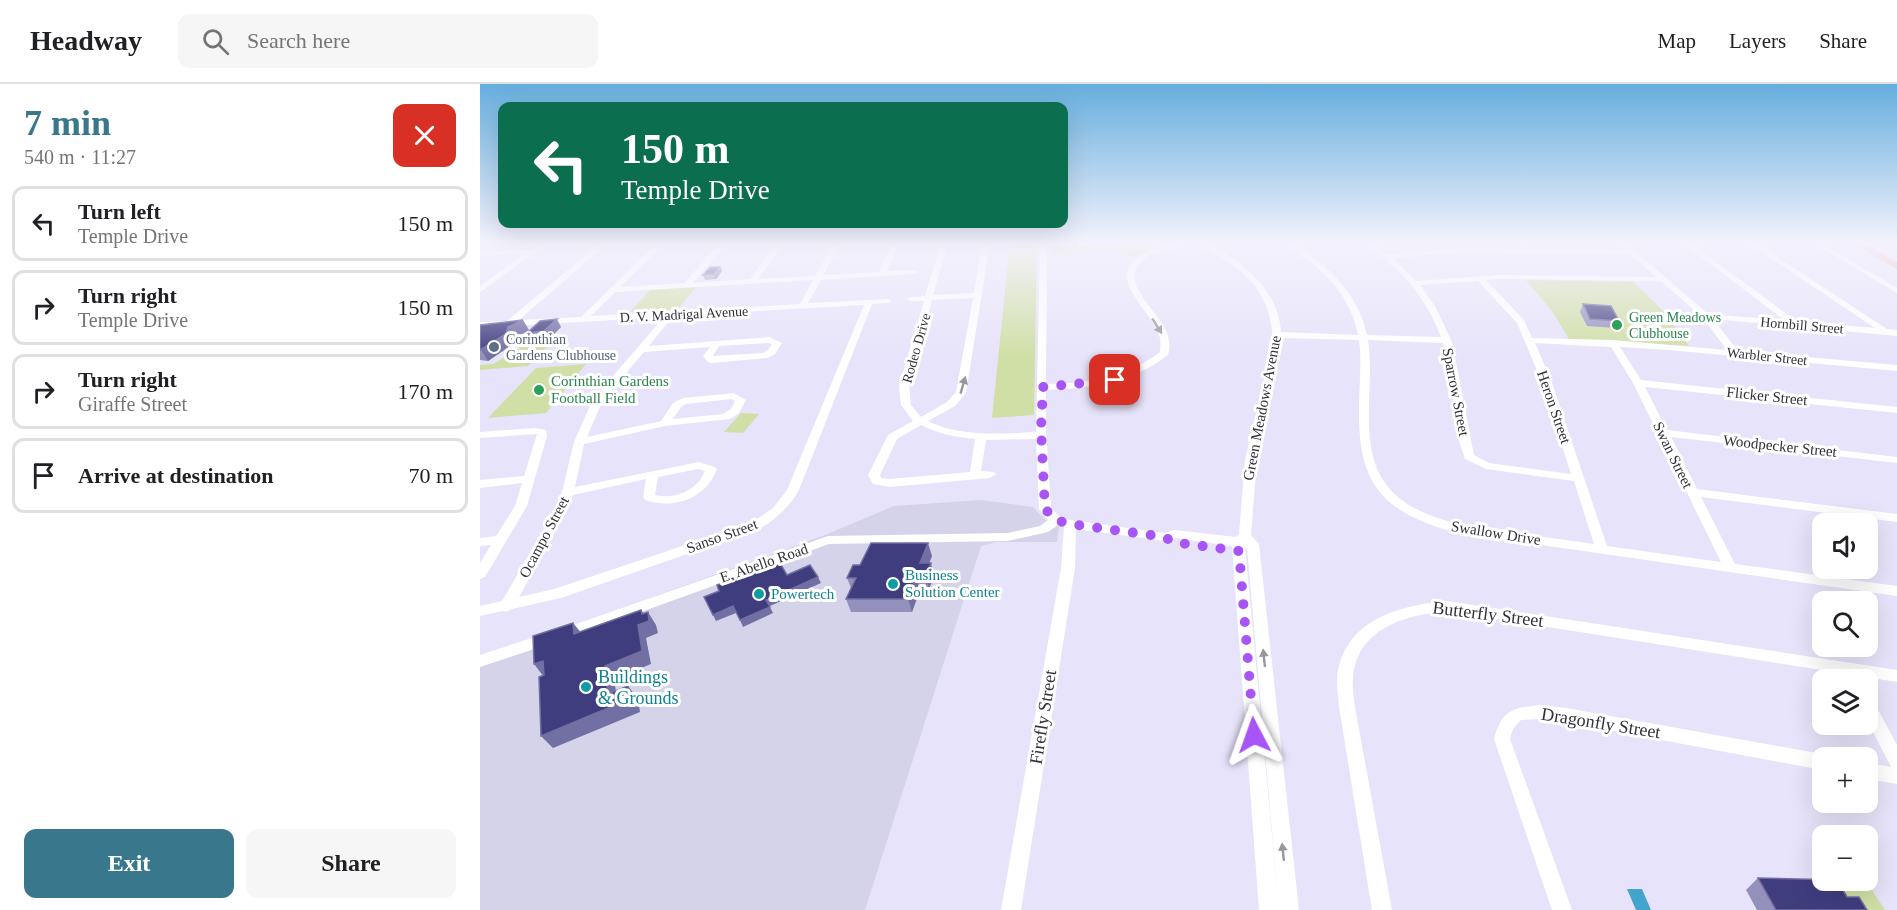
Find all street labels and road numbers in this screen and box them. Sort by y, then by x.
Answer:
street label: D. V. Madrigal Avenue [619,304,749,325]
street label: Rodeo Drive [899,311,934,385]
street label: Hornbill Street [1760,314,1844,337]
street label: Green Meadows Avenue [1240,334,1284,482]
street label: Warbler Street [1726,345,1808,368]
street label: Sparrow Street [1440,347,1473,438]
street label: Heron Street [1534,368,1574,446]
street label: Flicker Street [1726,384,1809,408]
street label: Swan Street [1650,419,1696,492]
street label: Woodpecker Street [1722,432,1838,460]
street label: Ocampo Street [516,493,572,580]
street label: Sanso Street [684,515,761,556]
street label: Swallow Drive [1450,518,1542,548]
street label: E. Abello Road [718,540,811,586]
street label: Butterfly Street [1431,597,1545,631]
street label: Firefly Street [1026,668,1060,766]
street label: Dragonfly Street [1540,704,1662,742]

